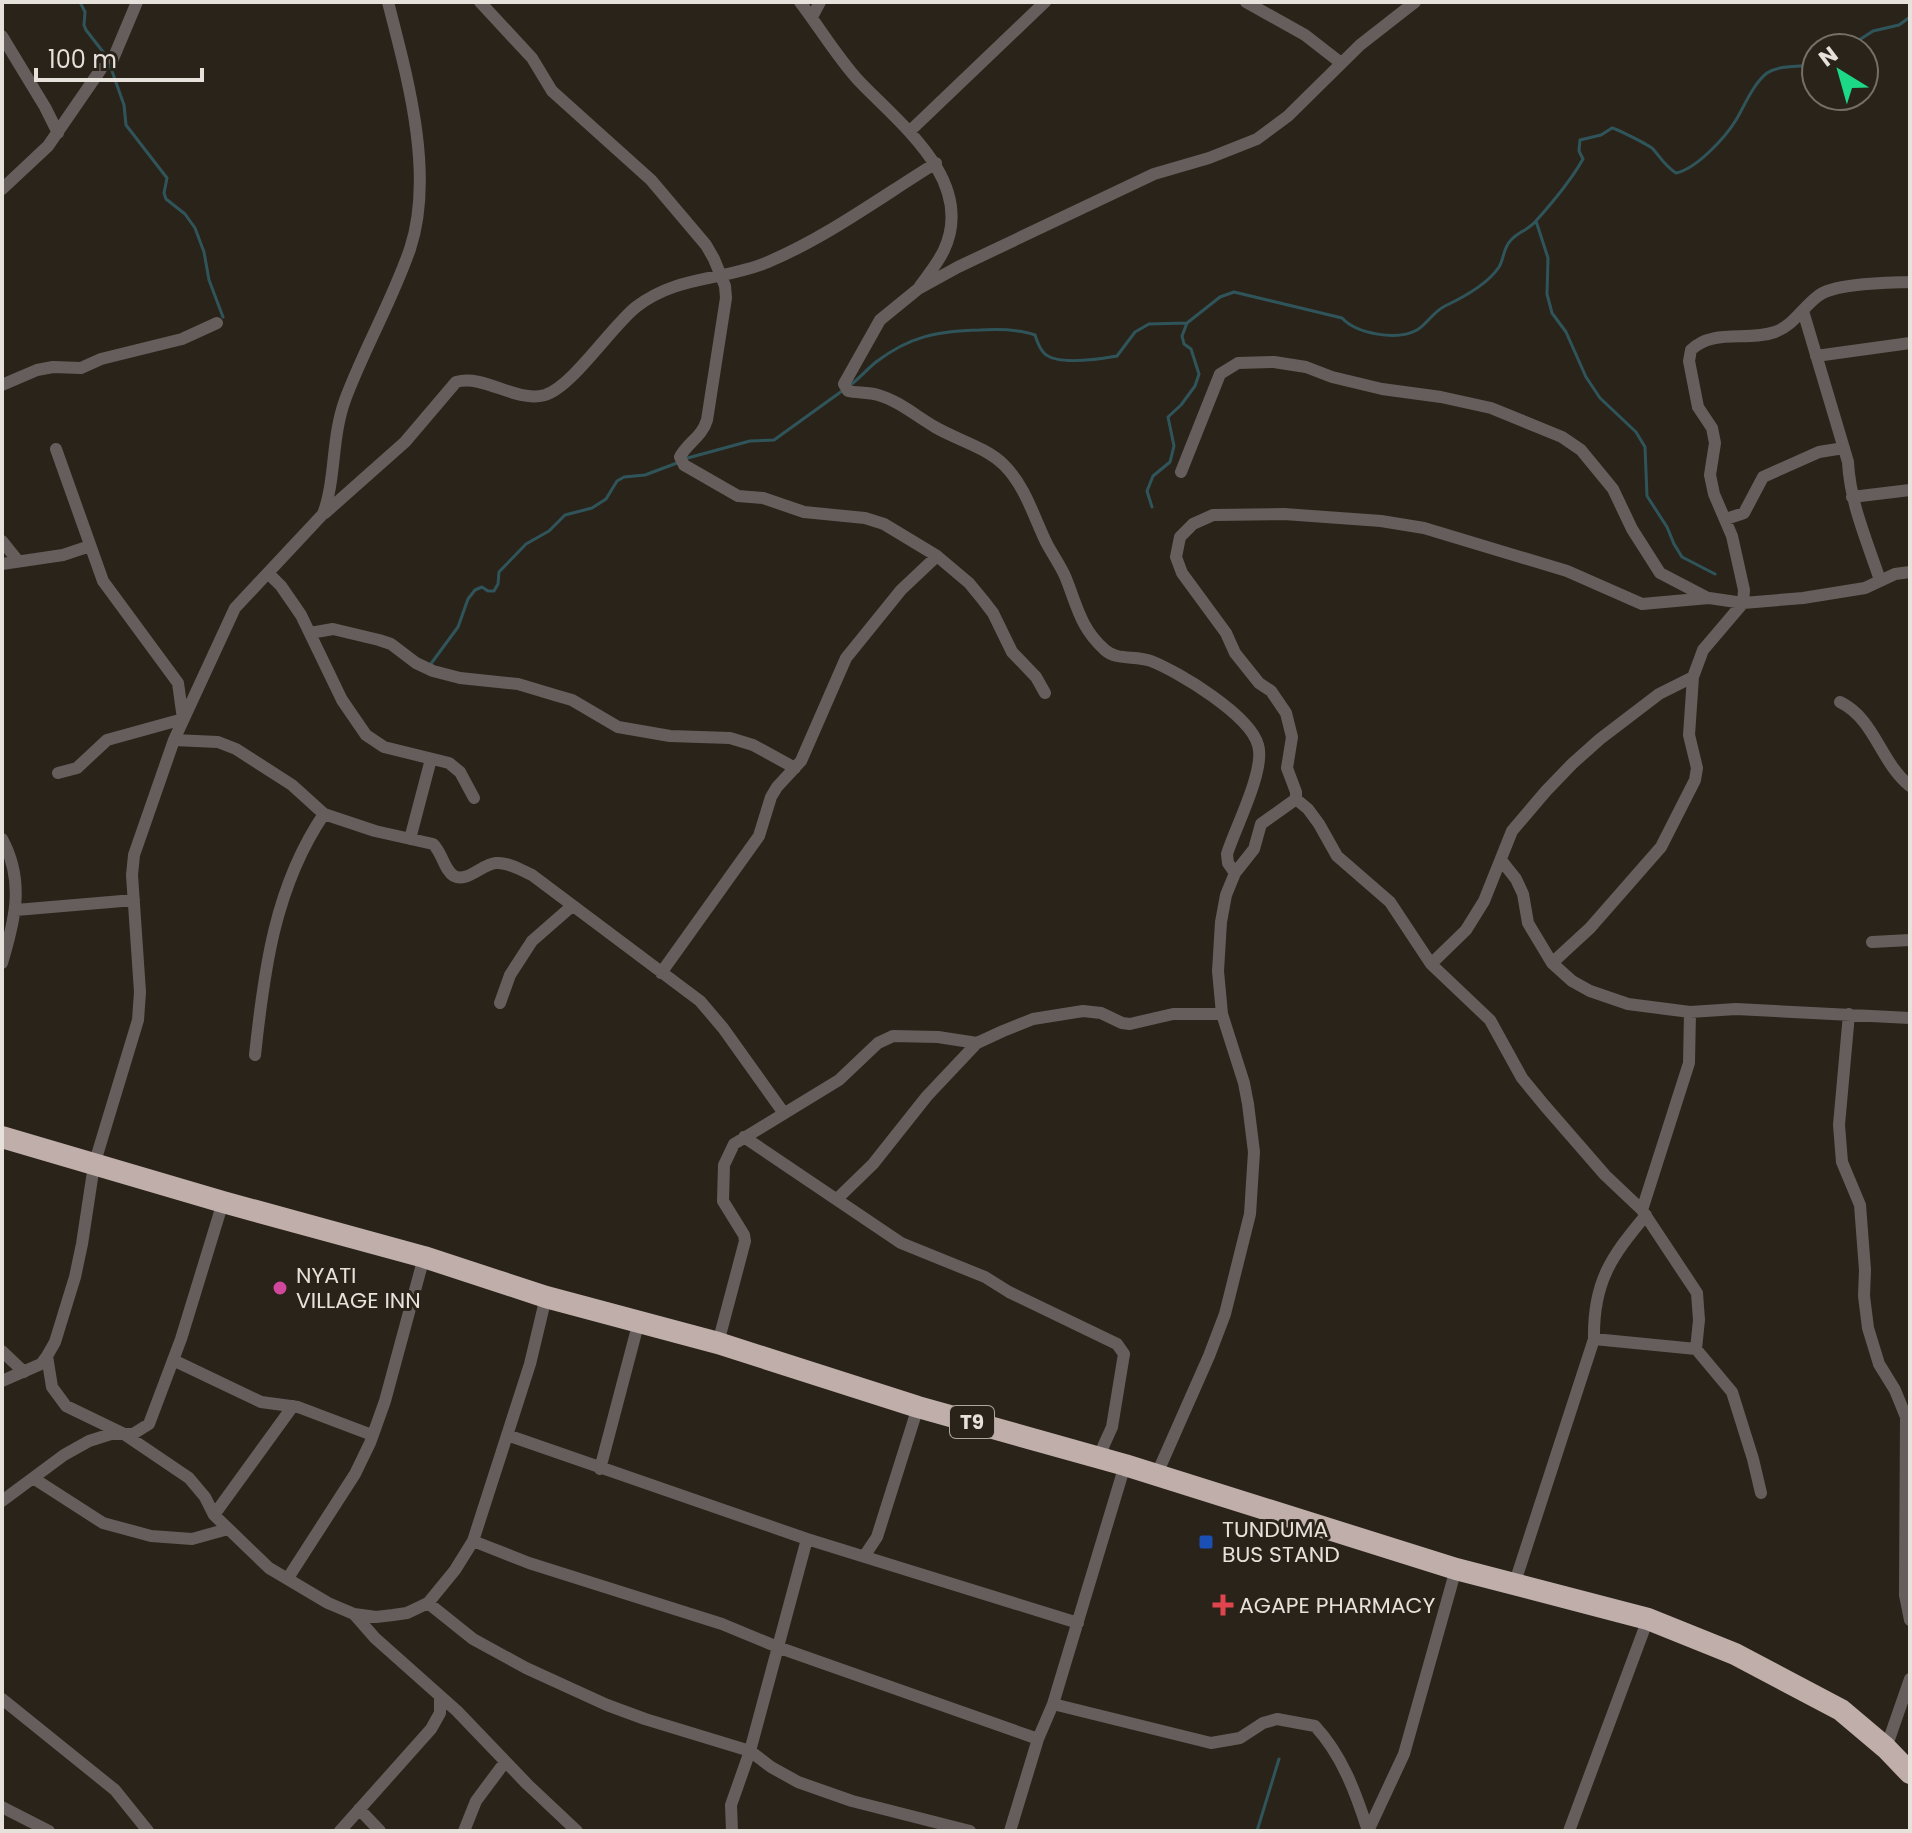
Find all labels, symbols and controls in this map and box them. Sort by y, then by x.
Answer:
scale bar [36,32,202,82]
north arrow [1800,32,1880,112]
text: N [1812,39,1844,74]
text: 100 m [48,43,117,76]
place label: NYATI VILLAGE INN [296,1260,421,1316]
marker: NYATI VILLAGE INN [271,1279,289,1297]
road number: T9 [950,1406,994,1438]
place label: TUNDUMA BUS STAND [1222,1514,1340,1570]
marker: TUNDUMA BUS STAND [1197,1533,1215,1551]
place label: AGAPE PHARMACY [1239,1590,1436,1621]
marker: AGAPE PHARMACY [1214,1596,1232,1614]

